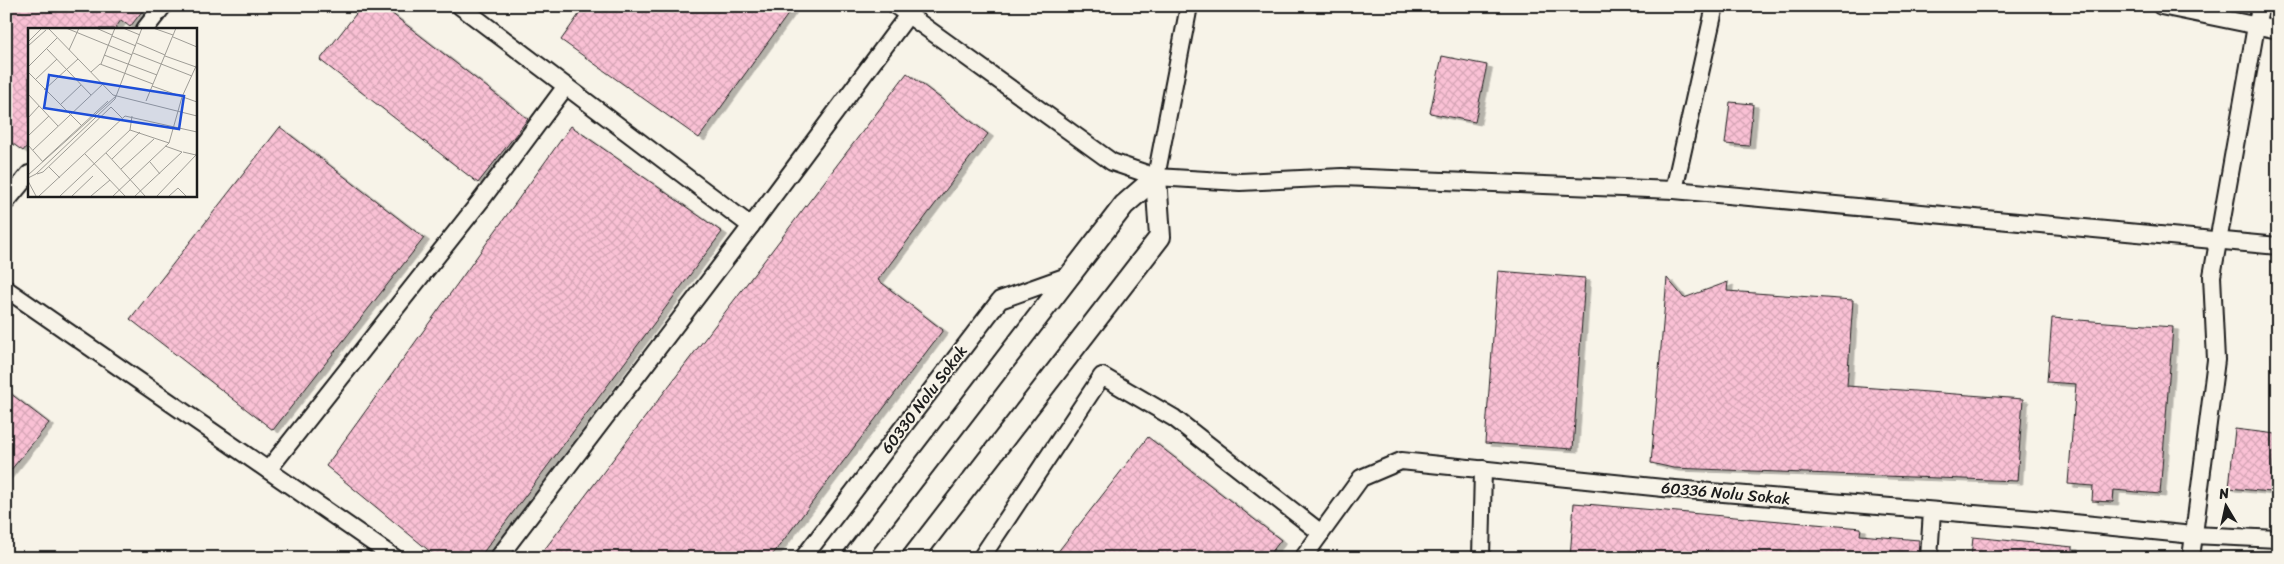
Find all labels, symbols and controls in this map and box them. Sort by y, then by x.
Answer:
inset map [28,28,196,196]
street label: 60330 Nolu Sokak [873,338,975,460]
street label: 60336 Nolu Sokak [1660,473,1792,513]
text: N [2216,481,2231,507]
north arrow [2202,482,2252,532]

